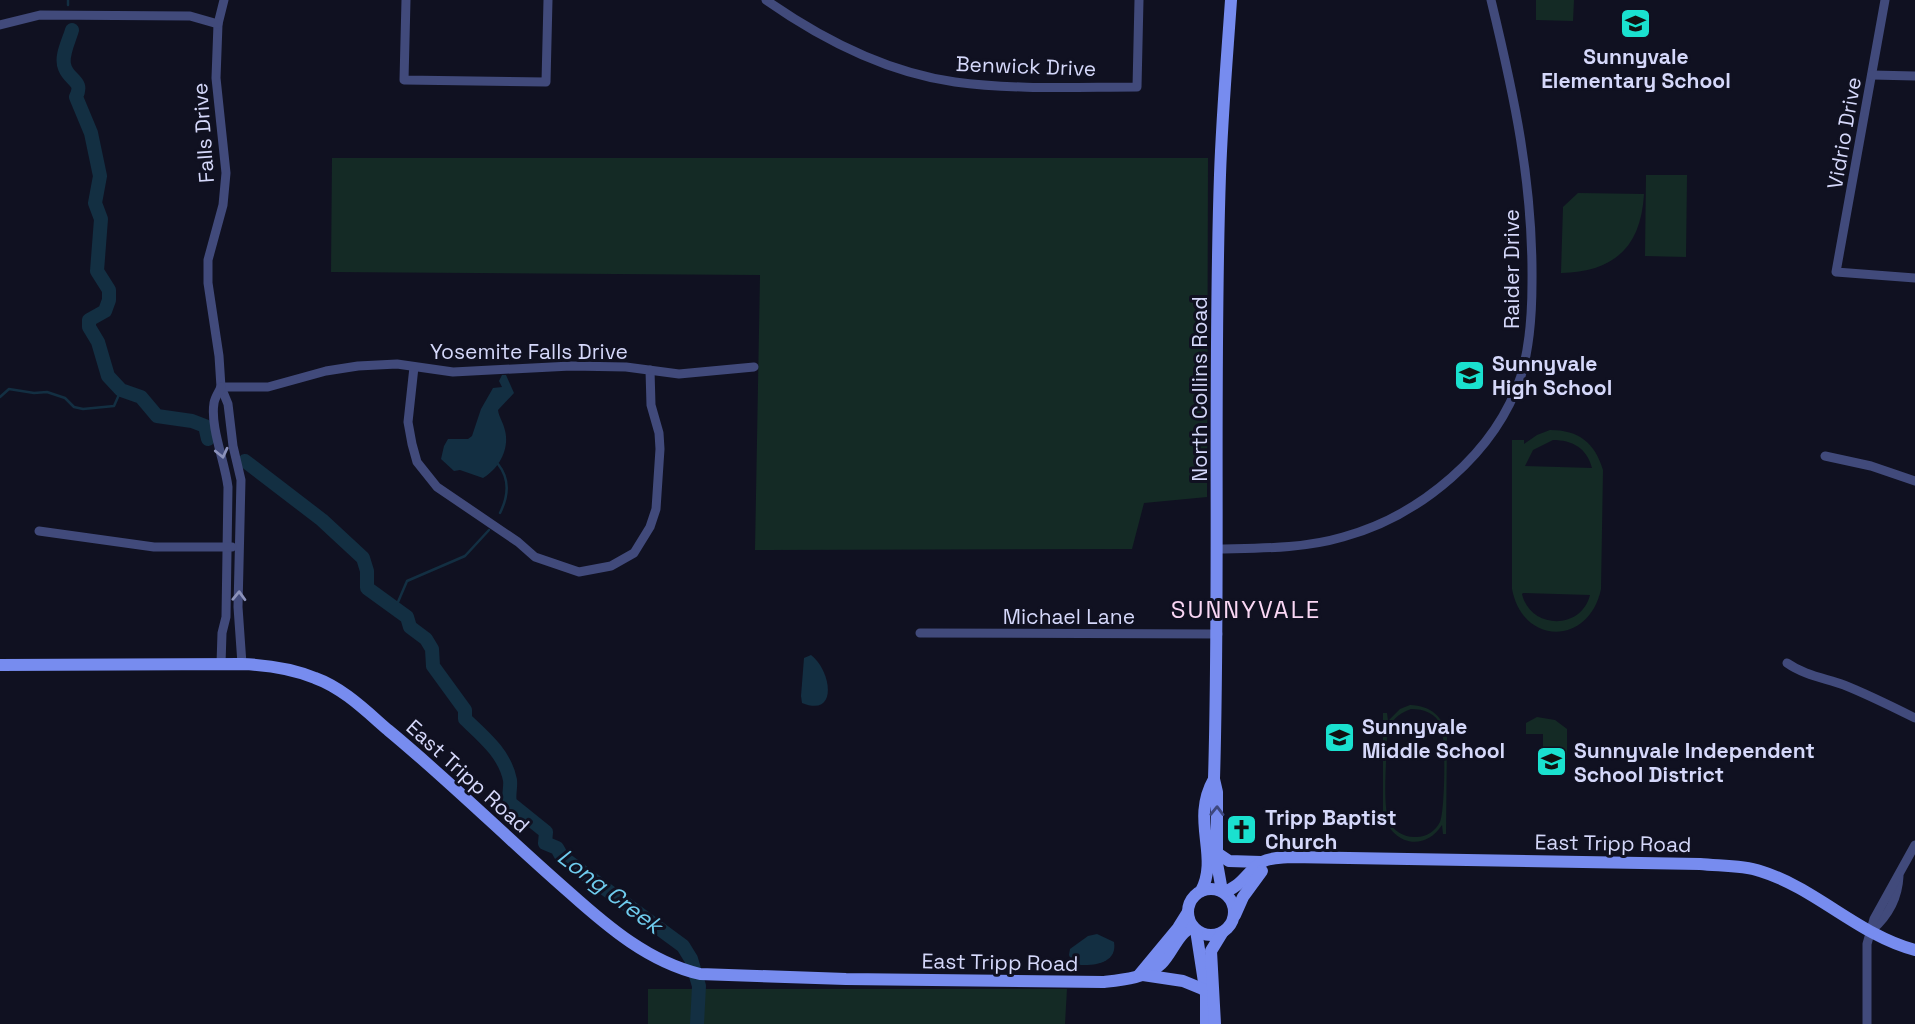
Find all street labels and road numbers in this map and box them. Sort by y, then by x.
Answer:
street label: Benwick Drive [955,50,1097,82]
street label: Vidrio Drive [1821,75,1867,191]
street label: Falls Drive [186,82,220,184]
street label: Raider Drive [1498,209,1525,329]
street label: North Collins Road [1186,296,1213,482]
street label: Yosemite Falls Drive [430,338,628,365]
street label: Michael Lane [1003,603,1135,630]
street label: East Tripp Road [401,713,535,839]
street label: East Tripp Road [1534,828,1692,858]
street label: East Tripp Road [921,947,1079,977]

